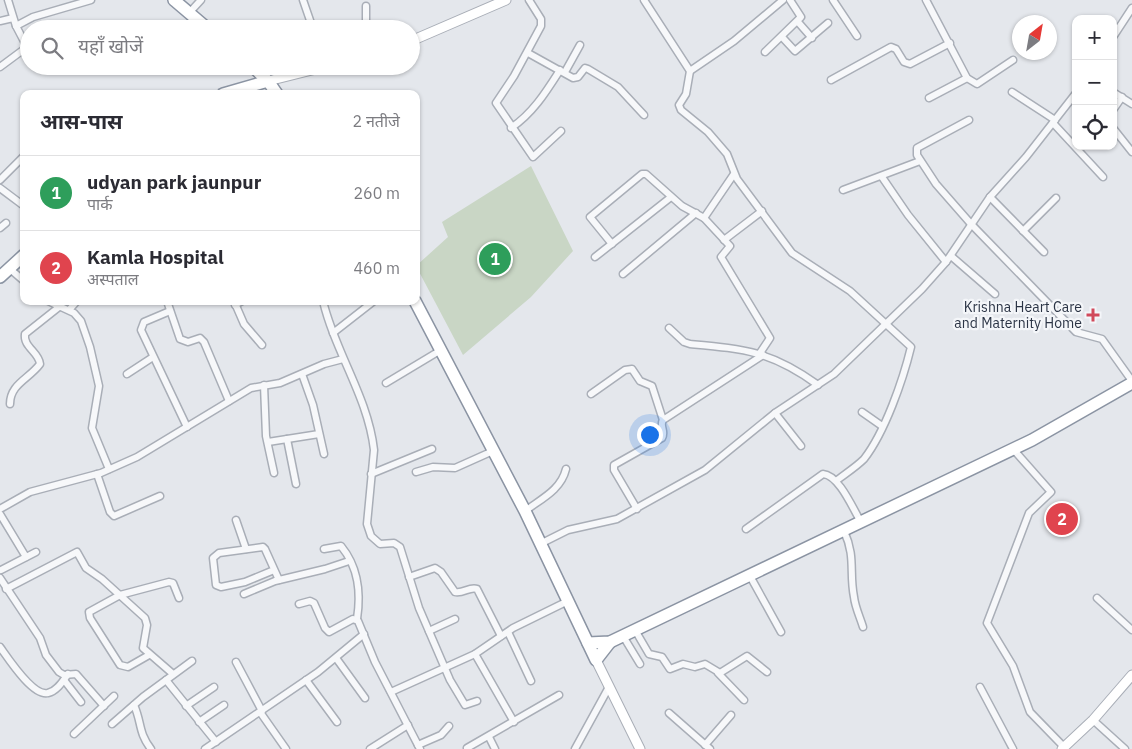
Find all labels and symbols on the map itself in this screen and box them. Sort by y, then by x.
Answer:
north arrow [1012,15,1057,60]
pin: 1 [479,240,511,278]
place label: Krishna Heart Care and Maternity Home [954,298,1082,332]
marker: Krishna Heart Care and Maternity Home [1086,308,1100,322]
your location [637,422,663,448]
pin: 2 [1046,500,1078,538]

